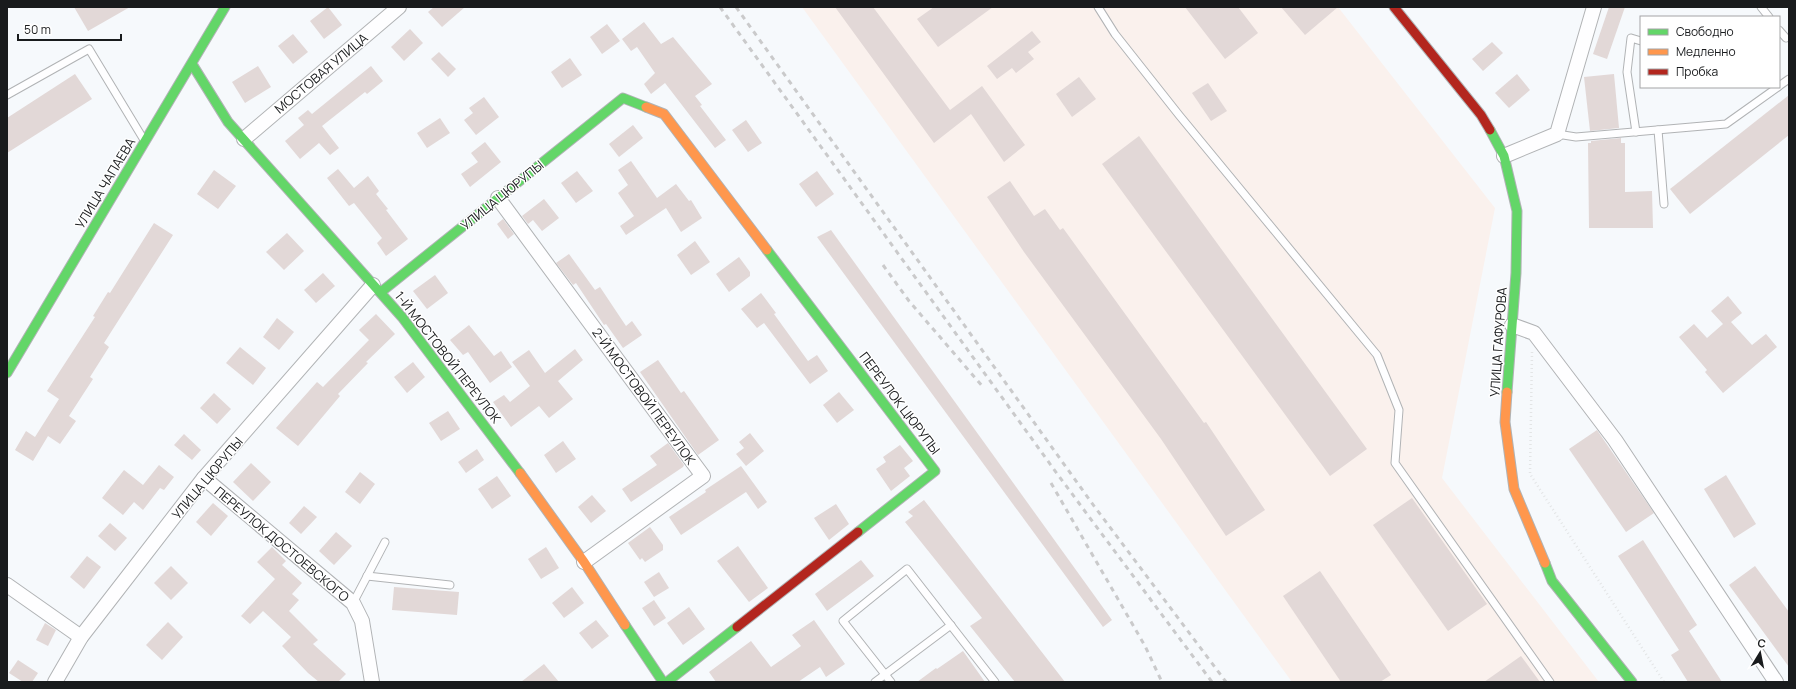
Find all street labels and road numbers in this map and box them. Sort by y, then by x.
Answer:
street label: МОСТОВАЯ УЛИЦА [271,29,371,117]
street label: УЛИЦА ЧАПАЕВА [71,134,139,232]
street label: УЛИЦА ЦЮРУПЫ [457,156,547,234]
street label: УЛИЦА ГАФУРОВА [1485,286,1511,398]
street label: 1-Й МОСТОВОЙ ПЕРЕУЛОК [391,287,505,427]
street label: 2-Й МОСТОВОЙ ПЕРЕУЛОК [588,324,700,468]
street label: ПЕРЕУЛОК ЦЮРУПЫ [856,348,944,458]
street label: УЛИЦА ЦЮРУПЫ [167,433,247,523]
street label: ПЕРЕУЛОК ДОСТОЕВСКОГО [211,482,354,606]

